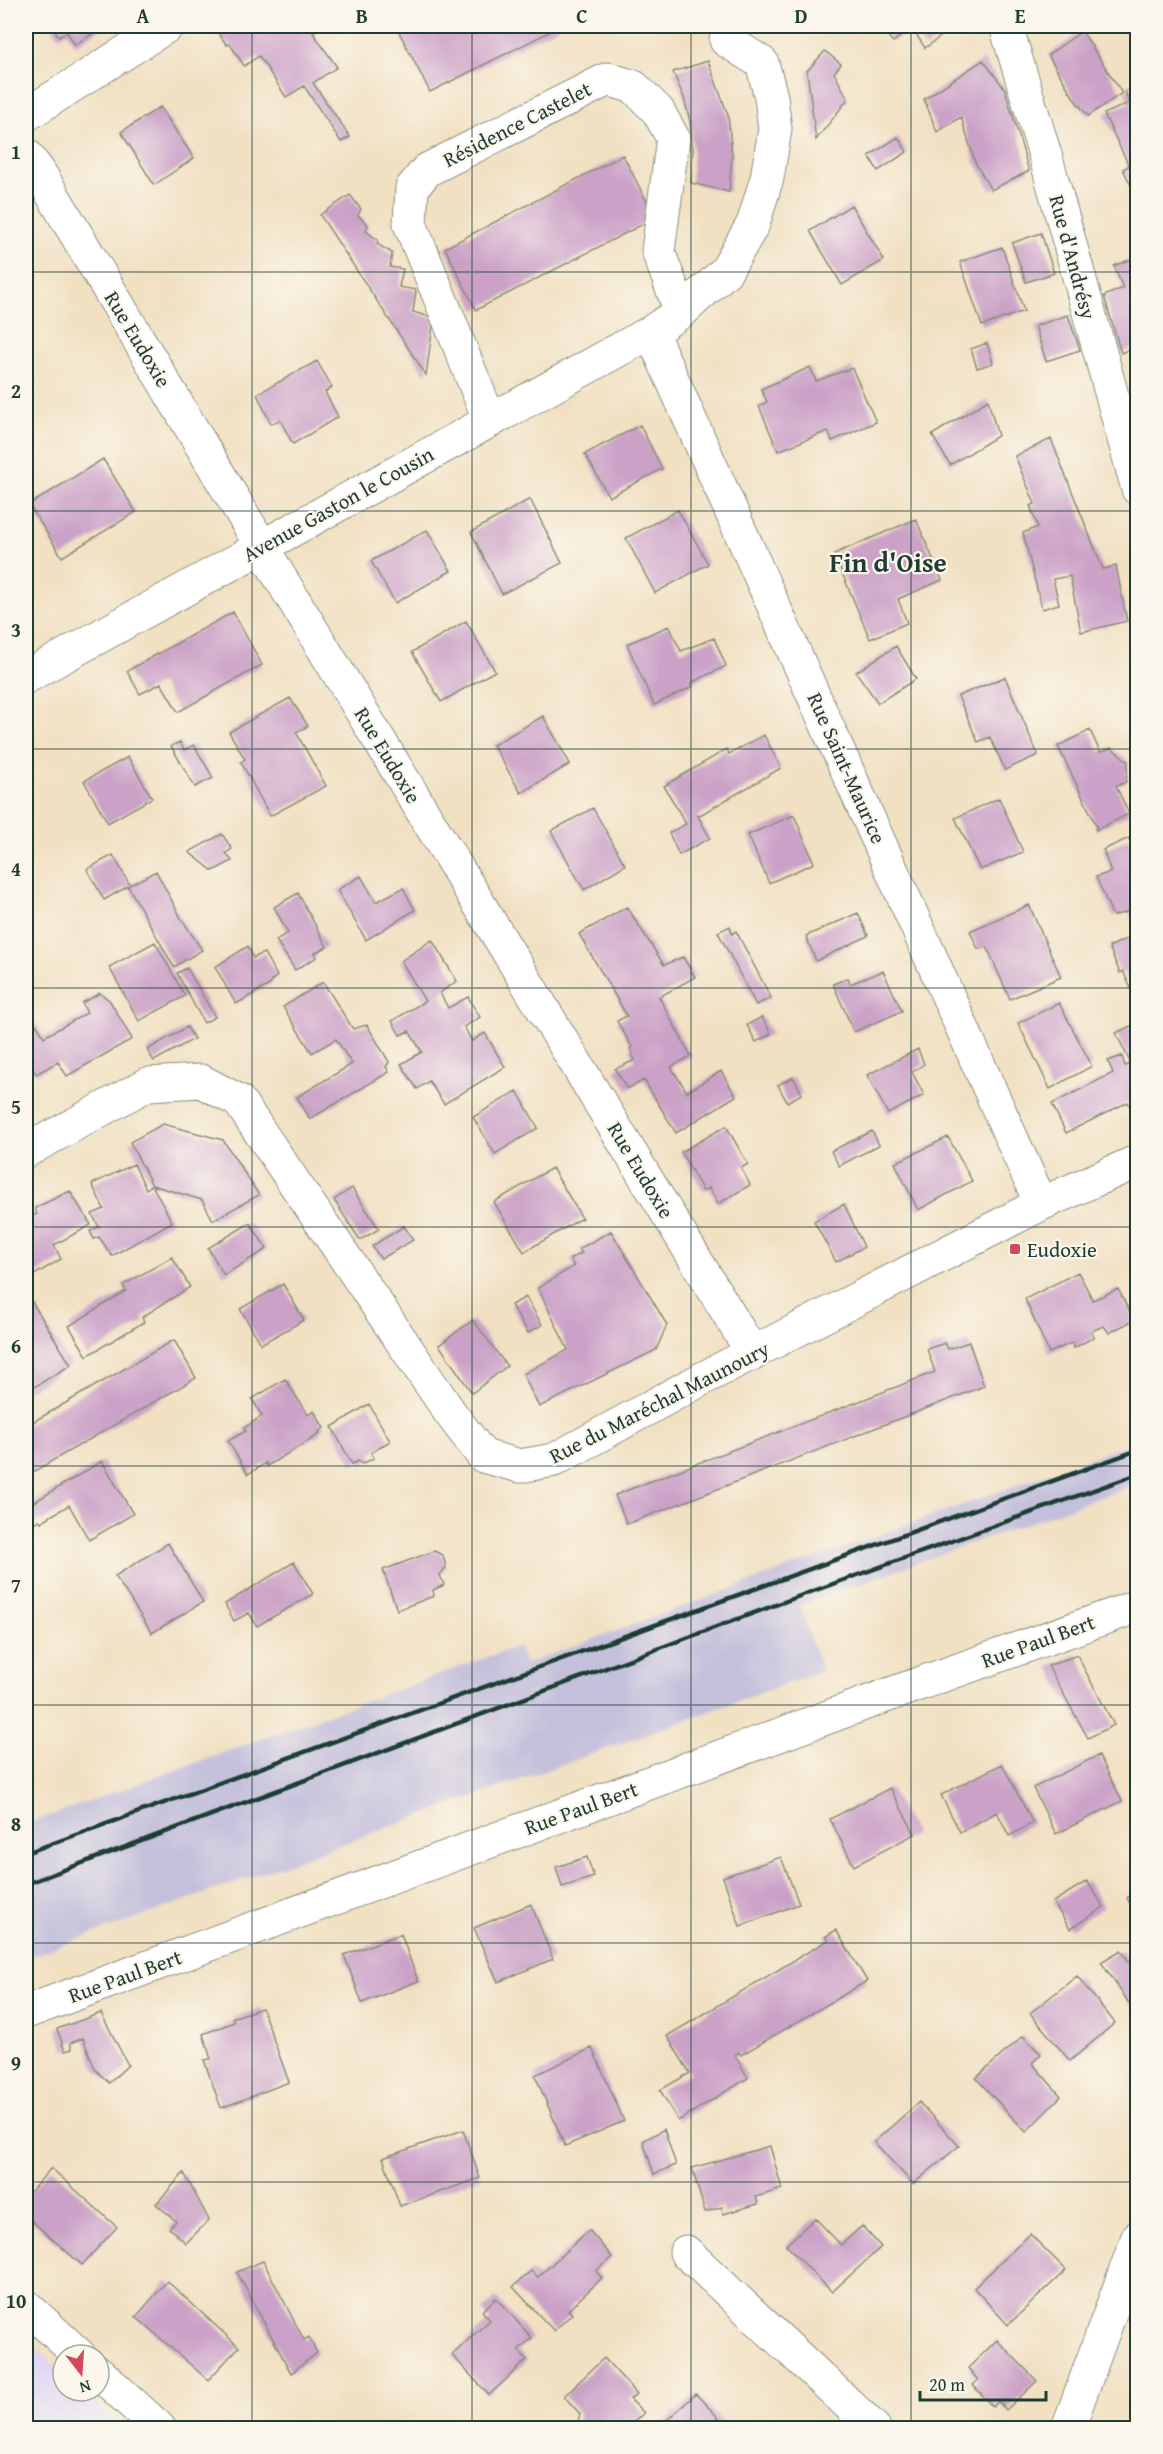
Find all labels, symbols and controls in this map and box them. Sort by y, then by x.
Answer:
text: A [137,1,150,30]
text: B [356,1,368,30]
text: C [576,1,588,30]
text: D [794,1,808,30]
text: E [1015,1,1026,30]
street label: Résidence Castelet [437,73,597,175]
text: 1 [11,137,21,166]
street label: Rue d'Andrésy [1042,191,1105,323]
street label: Rue Eudoxie [97,285,179,393]
text: 2 [11,376,21,405]
street label: Avenue Gaston le Cousin [237,438,439,569]
district label: Fin d'Oise [829,542,947,582]
text: 3 [11,615,21,644]
street label: Rue Saint-Maurice [800,687,894,849]
street label: Rue Eudoxie [347,701,429,809]
text: 4 [11,854,21,883]
text: 5 [11,1092,21,1121]
street label: Rue Eudoxie [600,1116,682,1224]
place label: Eudoxie [1027,1234,1097,1265]
marker: Eudoxie [1008,1242,1022,1256]
text: 6 [11,1331,21,1360]
street label: Rue du Maréchal Maunoury [543,1333,775,1471]
text: 7 [11,1570,21,1599]
street label: Rue Paul Bert [977,1606,1100,1676]
street label: Rue Paul Bert [520,1773,643,1843]
text: 8 [11,1809,21,1838]
street label: Rue Paul Bert [64,1941,187,2011]
text: 9 [11,2048,21,2077]
text: 10 [6,2286,26,2315]
north arrow [51,2343,111,2403]
scale bar [920,2364,1046,2402]
text: 20 m [929,2371,965,2398]
text: N [76,2374,94,2400]

